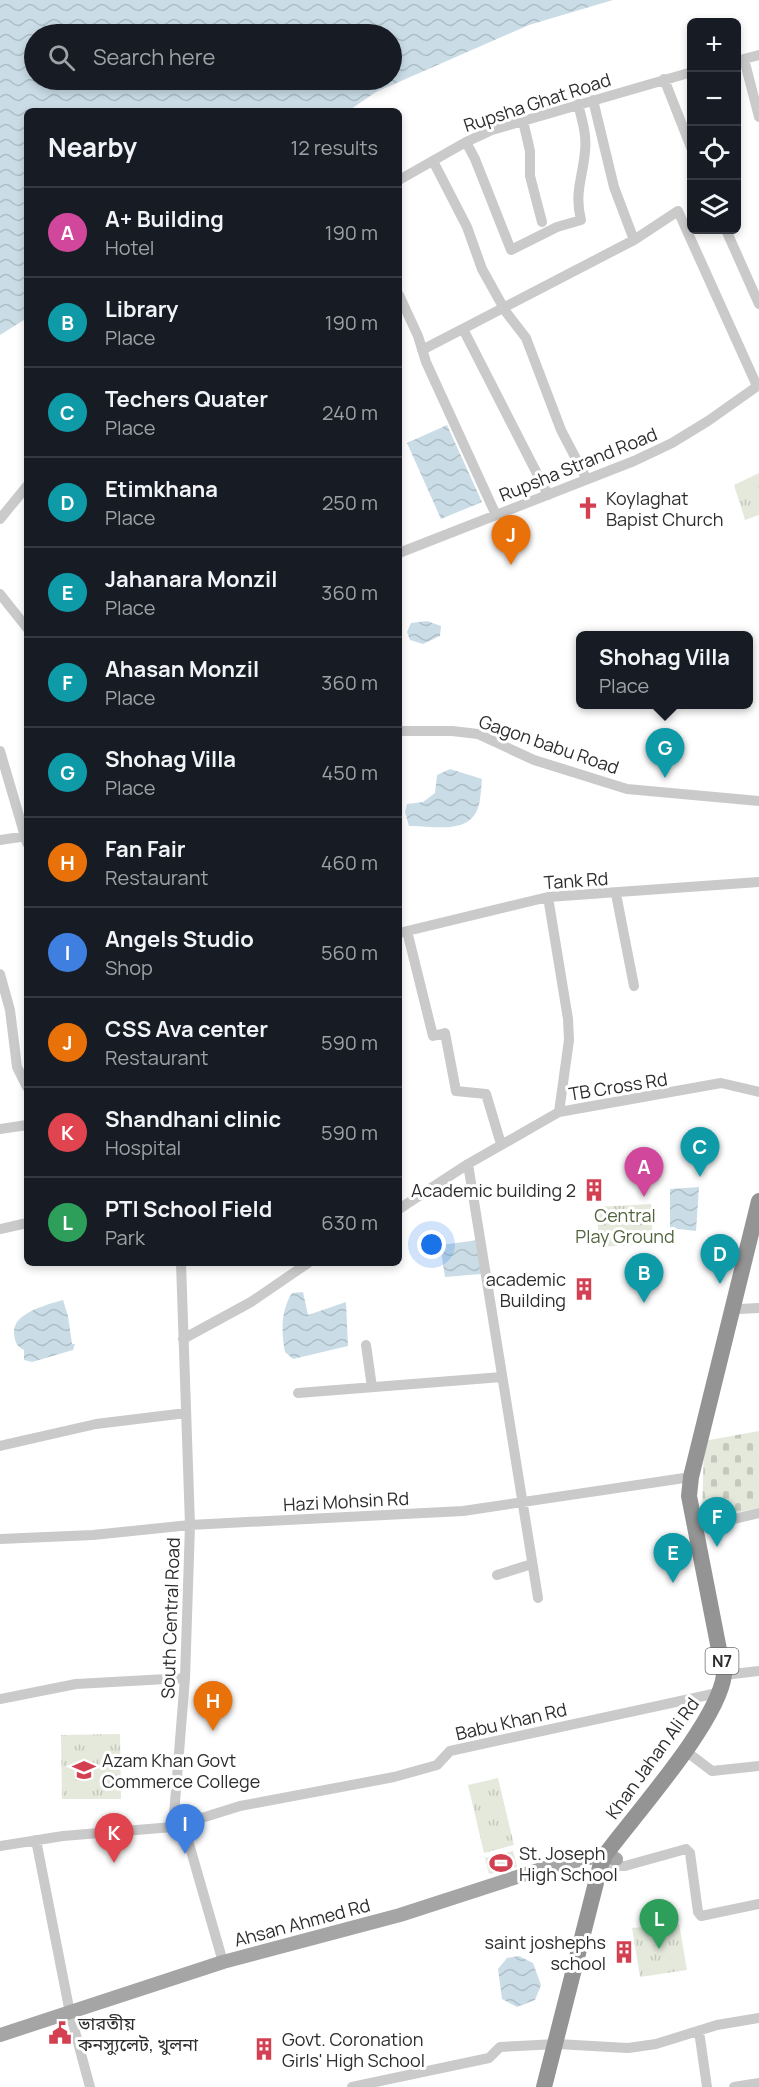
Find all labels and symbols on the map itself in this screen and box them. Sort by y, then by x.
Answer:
street label: Rupsha Ghat Road [460,67,614,137]
street label: Rupsha Strand Road [495,421,661,507]
place label: Koylaghat Bapist Church [606,486,723,531]
church icon: Koylaghat Bapist Church [575,495,601,521]
pin: J [492,516,530,565]
street label: Gagon babu Road [476,709,622,779]
pin: G [646,728,684,778]
street label: Tank Rd [543,866,609,894]
street label: TB Cross Rd [567,1066,669,1106]
pin: C [680,1128,720,1177]
pin: A [624,1148,664,1197]
building icon: Academic building 2 [581,1177,607,1203]
place label: Academic building 2 [411,1178,576,1202]
park label: Central Play Ground [575,1203,675,1248]
your location [417,1230,446,1259]
pin: D [700,1234,740,1284]
pin: B [624,1254,664,1303]
place label: academic Building [486,1267,566,1312]
building icon: academic Building [571,1276,597,1302]
street label: Hazi Mohsin Rd [282,1486,410,1516]
pin: F [698,1498,736,1547]
pin: E [654,1534,692,1583]
street label: South Central Road [155,1537,185,1699]
road number: N7 [706,1648,738,1674]
pin: H [194,1682,232,1731]
street label: Khan Jahan Ali Rd [600,1693,704,1823]
street label: Babu Khan Rd [453,1697,569,1745]
place label: Azam Khan Govt Commerce College [102,1748,260,1793]
school or university icon: Azam Khan Govt Commerce College [71,1757,97,1783]
pin: I [166,1804,204,1854]
pin: K [94,1814,134,1863]
place label: St. Joseph High School [519,1841,618,1886]
sports icon: St. Joseph High School [488,1850,514,1876]
street label: Ahsan Ahmed Rd [231,1892,373,1952]
pin: L [640,1900,678,1949]
place label: saint joshephs school [485,1930,606,1975]
building icon: saint joshephs school [611,1939,637,1965]
place label: ভারতীয় কনস্যুলেট, খুলনা [77,2011,198,2056]
public building icon: ভারতীয় কনস্যুলেট, খুলনা [47,2020,73,2046]
place label: Govt. Coronation Girls' High School [282,2027,425,2072]
building icon: Govt. Coronation Girls' High School [251,2036,277,2062]

